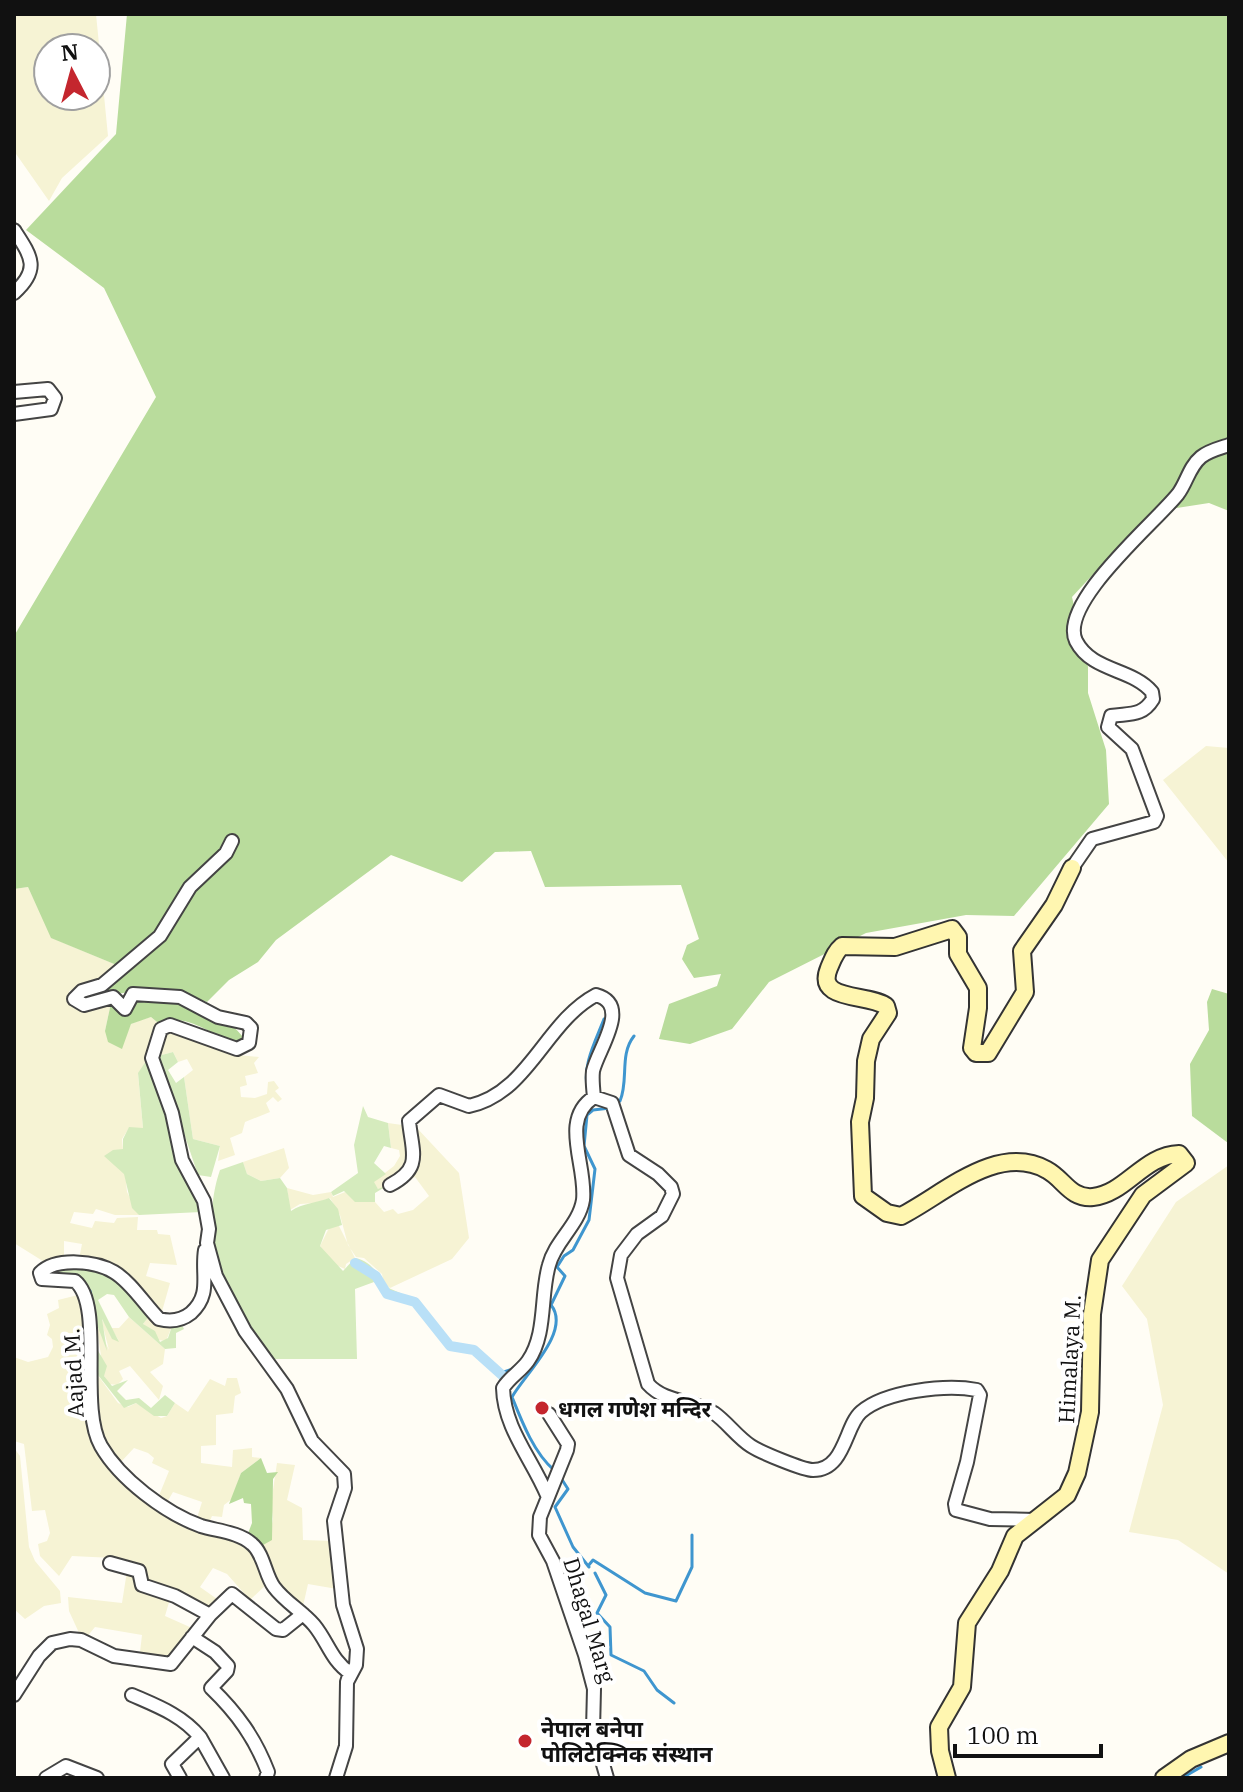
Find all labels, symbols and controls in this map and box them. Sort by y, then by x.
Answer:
north arrow [32,32,112,112]
text: N [60,36,80,67]
street label: Himalaya M. [1051,1294,1087,1424]
street label: Aajad M. [56,1328,90,1418]
place label: धगल गणेश मन्दिर [558,1394,713,1423]
marker: धगल गणेश मन्दिर [533,1399,551,1417]
street label: Dhagal Marg [557,1554,623,1686]
scale bar [955,1708,1101,1758]
place label: नेपाल बनेपा पोलिटेक्निक संस्थान [541,1714,713,1768]
text: 100 m [967,1719,1039,1751]
marker: नेपाल बनेपा पोलिटेक्निक संस्थान [516,1732,534,1750]

